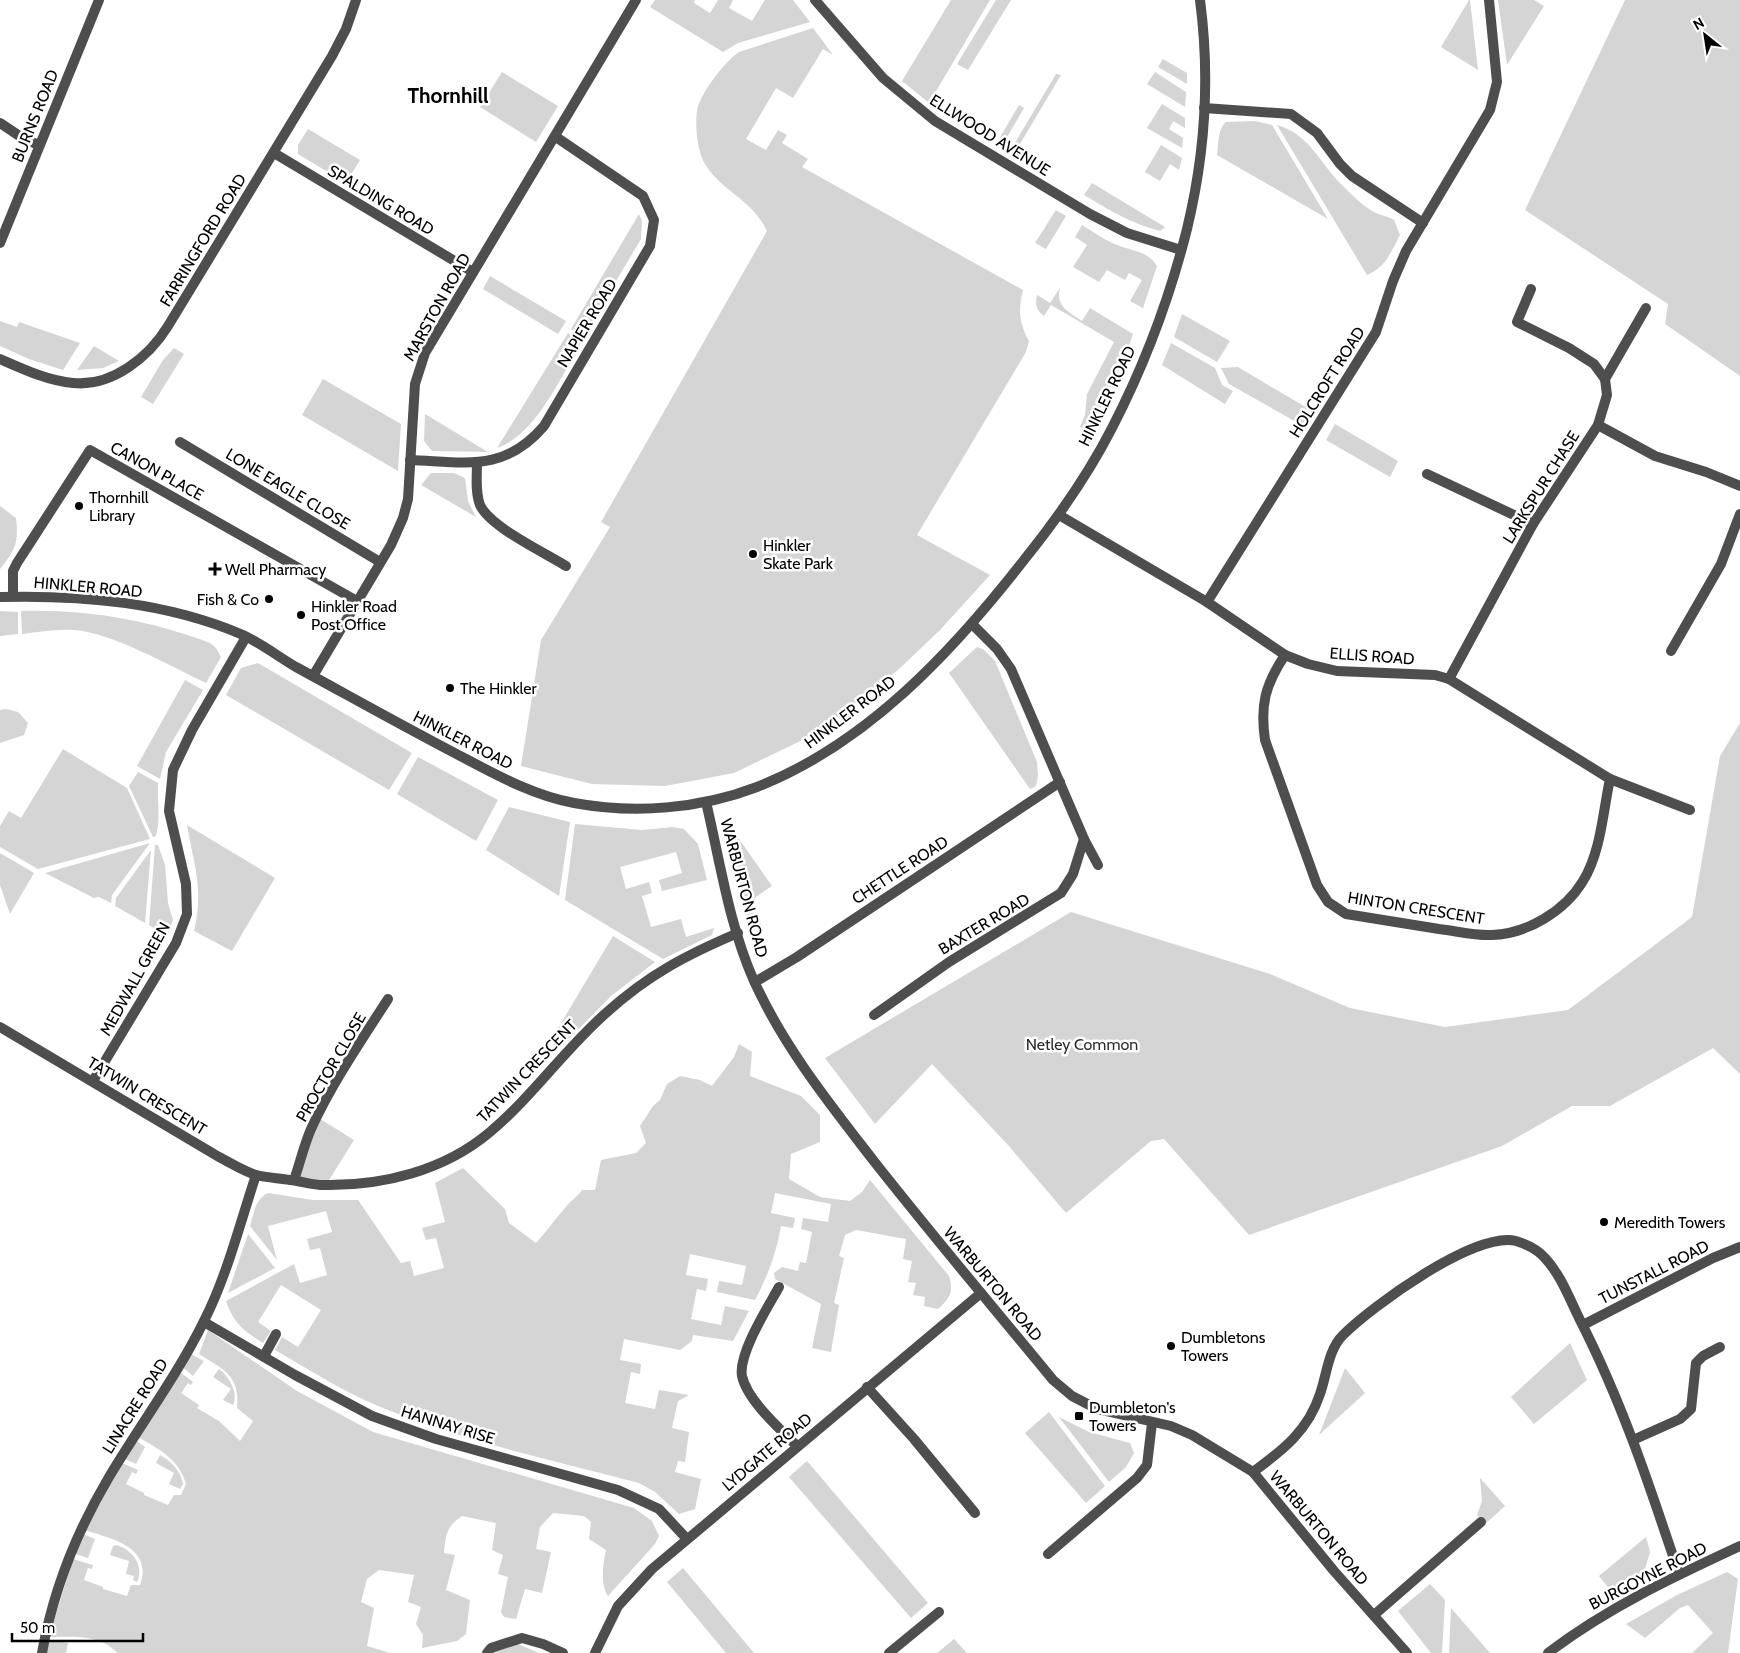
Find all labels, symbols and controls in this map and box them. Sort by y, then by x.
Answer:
north arrow [1680,10,1730,60]
text: N [1690,13,1707,34]
street label: BURNS ROAD [8,67,62,165]
district label: Thornhill [407,83,489,108]
street label: ELLWOOD AVENUE [926,90,1054,180]
street label: SPALDING ROAD [325,161,437,239]
street label: FARRINGFORD ROAD [156,170,250,310]
street label: MARSTON ROAD [399,250,475,364]
street label: NAPIER ROAD [553,275,621,371]
street label: HOLCROFT ROAD [1285,323,1369,441]
street label: HINKLER ROAD [1075,343,1139,449]
street label: LARKSPUR CHASE [1499,427,1583,547]
street label: CANON PLACE [107,438,207,505]
street label: LONE EAGLE CLOSE [222,444,354,534]
place label: Thornhill Library [89,488,149,525]
marker: Thornhill Library [73,500,85,512]
place label: Hinkler Skate Park [763,536,834,573]
marker: Hinkler Skate Park [747,548,759,560]
place label: Well Pharmacy [225,560,326,579]
marker: Well Pharmacy [209,563,221,575]
street label: HINKLER ROAD [33,573,143,601]
place label: Fish & Co [197,590,259,609]
marker: Fish & Co [263,593,275,605]
place label: Hinkler Road Post Office [311,597,397,634]
marker: Hinkler Road Post Office [295,609,307,621]
street label: ELLIS ROAD [1329,644,1415,668]
street label: HINKLER ROAD [801,672,899,752]
place label: The Hinkler [460,679,537,698]
marker: The Hinkler [444,682,456,694]
street label: HINKLER ROAD [410,707,516,773]
street label: WARBURTON ROAD [716,816,772,960]
street label: CHETTLE ROAD [848,832,952,908]
street label: HINTON CRESCENT [1346,888,1486,928]
street label: BAXTER ROAD [935,889,1033,959]
street label: MEDWALL GREEN [96,919,174,1039]
street label: PROCTOR CLOSE [292,1009,370,1125]
street label: TATWIN CRESCENT [473,1015,581,1126]
park label: Netley Common [1026,1035,1138,1054]
street label: TATWIN CRESCENT [84,1053,210,1139]
place label: Meredith Towers [1614,1213,1726,1232]
marker: Meredith Towers [1598,1216,1610,1228]
street label: WARBURTON ROAD [940,1223,1046,1345]
street label: TUNSTALL ROAD [1596,1236,1712,1308]
place label: Dumbletons Towers [1181,1328,1266,1365]
marker: Dumbletons Towers [1165,1340,1177,1352]
street label: LINACRE ROAD [98,1355,172,1457]
place label: Dumbleton's Towers [1089,1398,1176,1435]
street label: HANNAY RISE [399,1402,497,1448]
street label: LYDGATE ROAD [718,1409,816,1495]
marker: Dumbleton's Towers [1073,1410,1085,1422]
street label: WARBURTON ROAD [1266,1467,1372,1589]
street label: BURGOYNE ROAD [1586,1538,1710,1614]
scale bar [12,1610,144,1642]
text: 50 m [20,1619,55,1637]

